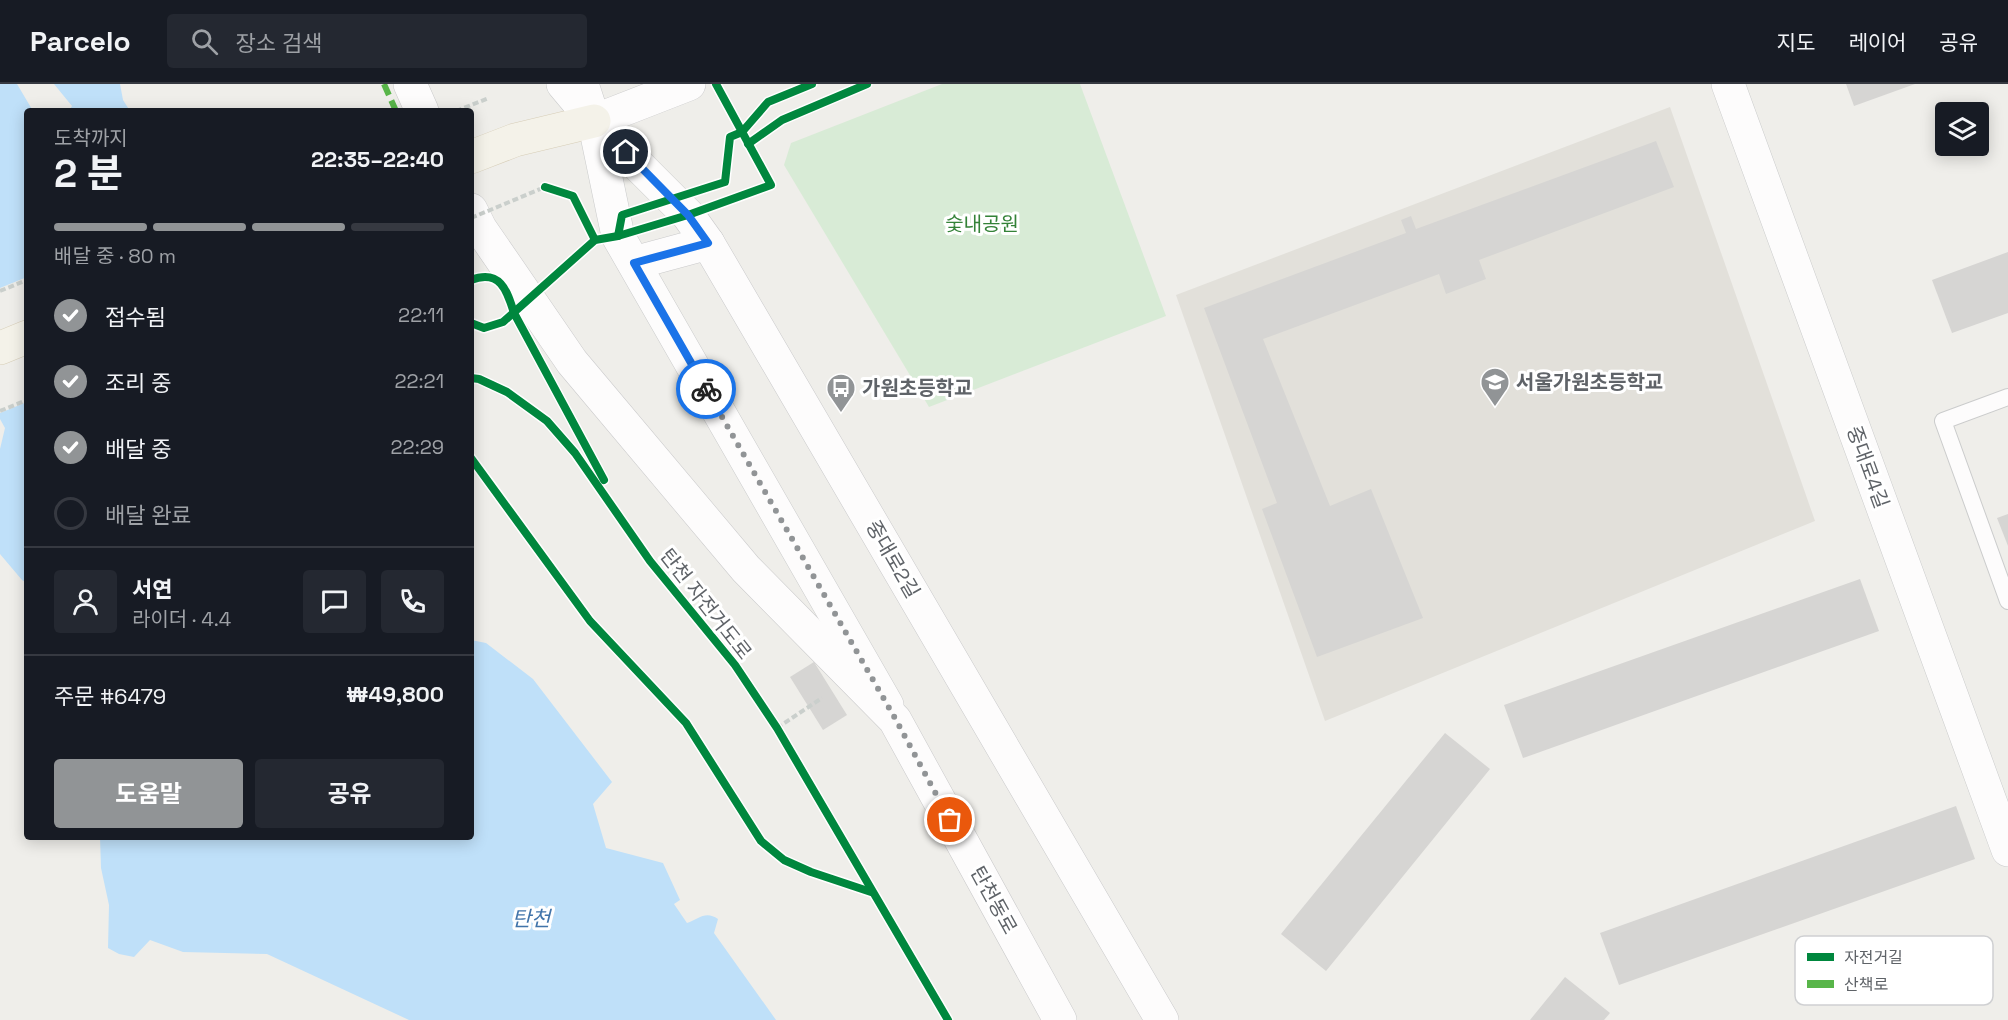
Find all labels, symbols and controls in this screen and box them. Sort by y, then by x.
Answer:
search box [167,14,587,68]
text: Parcelo [30,23,131,59]
icon: search [188,25,221,58]
text: 장소 검색 [236,29,322,57]
text: 지도 [1777,29,1815,56]
text: 레이어 [1848,29,1906,56]
text: 공유 [1939,29,1978,56]
map controls [1935,102,1989,156]
button: layers [1935,102,1989,156]
text: 도착까지 [54,125,128,151]
pin [600,126,651,177]
icon: home [609,135,642,168]
text: 22:35–22:40 [311,145,444,173]
text: 2 분 [54,149,123,198]
park label: 숯내공원 [945,211,1019,237]
text: 배달 중 · 80 m [54,243,176,269]
icon: check [54,299,87,332]
text: 22:11 [398,302,444,328]
text: 접수됨 [105,303,166,331]
courier [676,359,736,419]
icon: check [54,365,87,398]
school or university icon: 서울가원초등학교 [1479,366,1511,408]
text: 22:21 [394,368,444,394]
text: 조리 중 [105,369,171,397]
place label: 서울가원초등학교 [1516,369,1663,395]
bus stop icon: 가원초등학교 [825,372,857,414]
icon: bike [690,373,723,406]
place label: 가원초등학교 [862,375,972,401]
street label: 중대로4길 [1841,422,1895,512]
icon: check [54,431,87,464]
text: 22:29 [391,434,444,460]
text: 배달 중 [105,435,171,463]
text: 배달 완료 [105,501,192,529]
street label: 중대로2길 [860,515,926,603]
street label: 탄천 자전거도로 [655,543,757,665]
button: person [54,570,117,633]
button: chat [303,570,366,633]
button: phone [381,570,444,633]
text: 서연 [132,575,172,603]
text: 라이더 · 4.4 [132,606,231,632]
text: ₩49,800 [346,680,444,708]
text: 주문 #6479 [54,682,166,710]
button: 도움말 [54,759,243,828]
button: 공유 [255,759,444,828]
pin [924,794,975,845]
icon: bag [933,803,966,836]
street label: 탄천동로 [965,862,1023,938]
water label: 탄천 [512,905,553,932]
legend [1795,936,1993,1005]
text: 자전거길 [1844,947,1903,968]
text: 산책로 [1844,974,1888,995]

